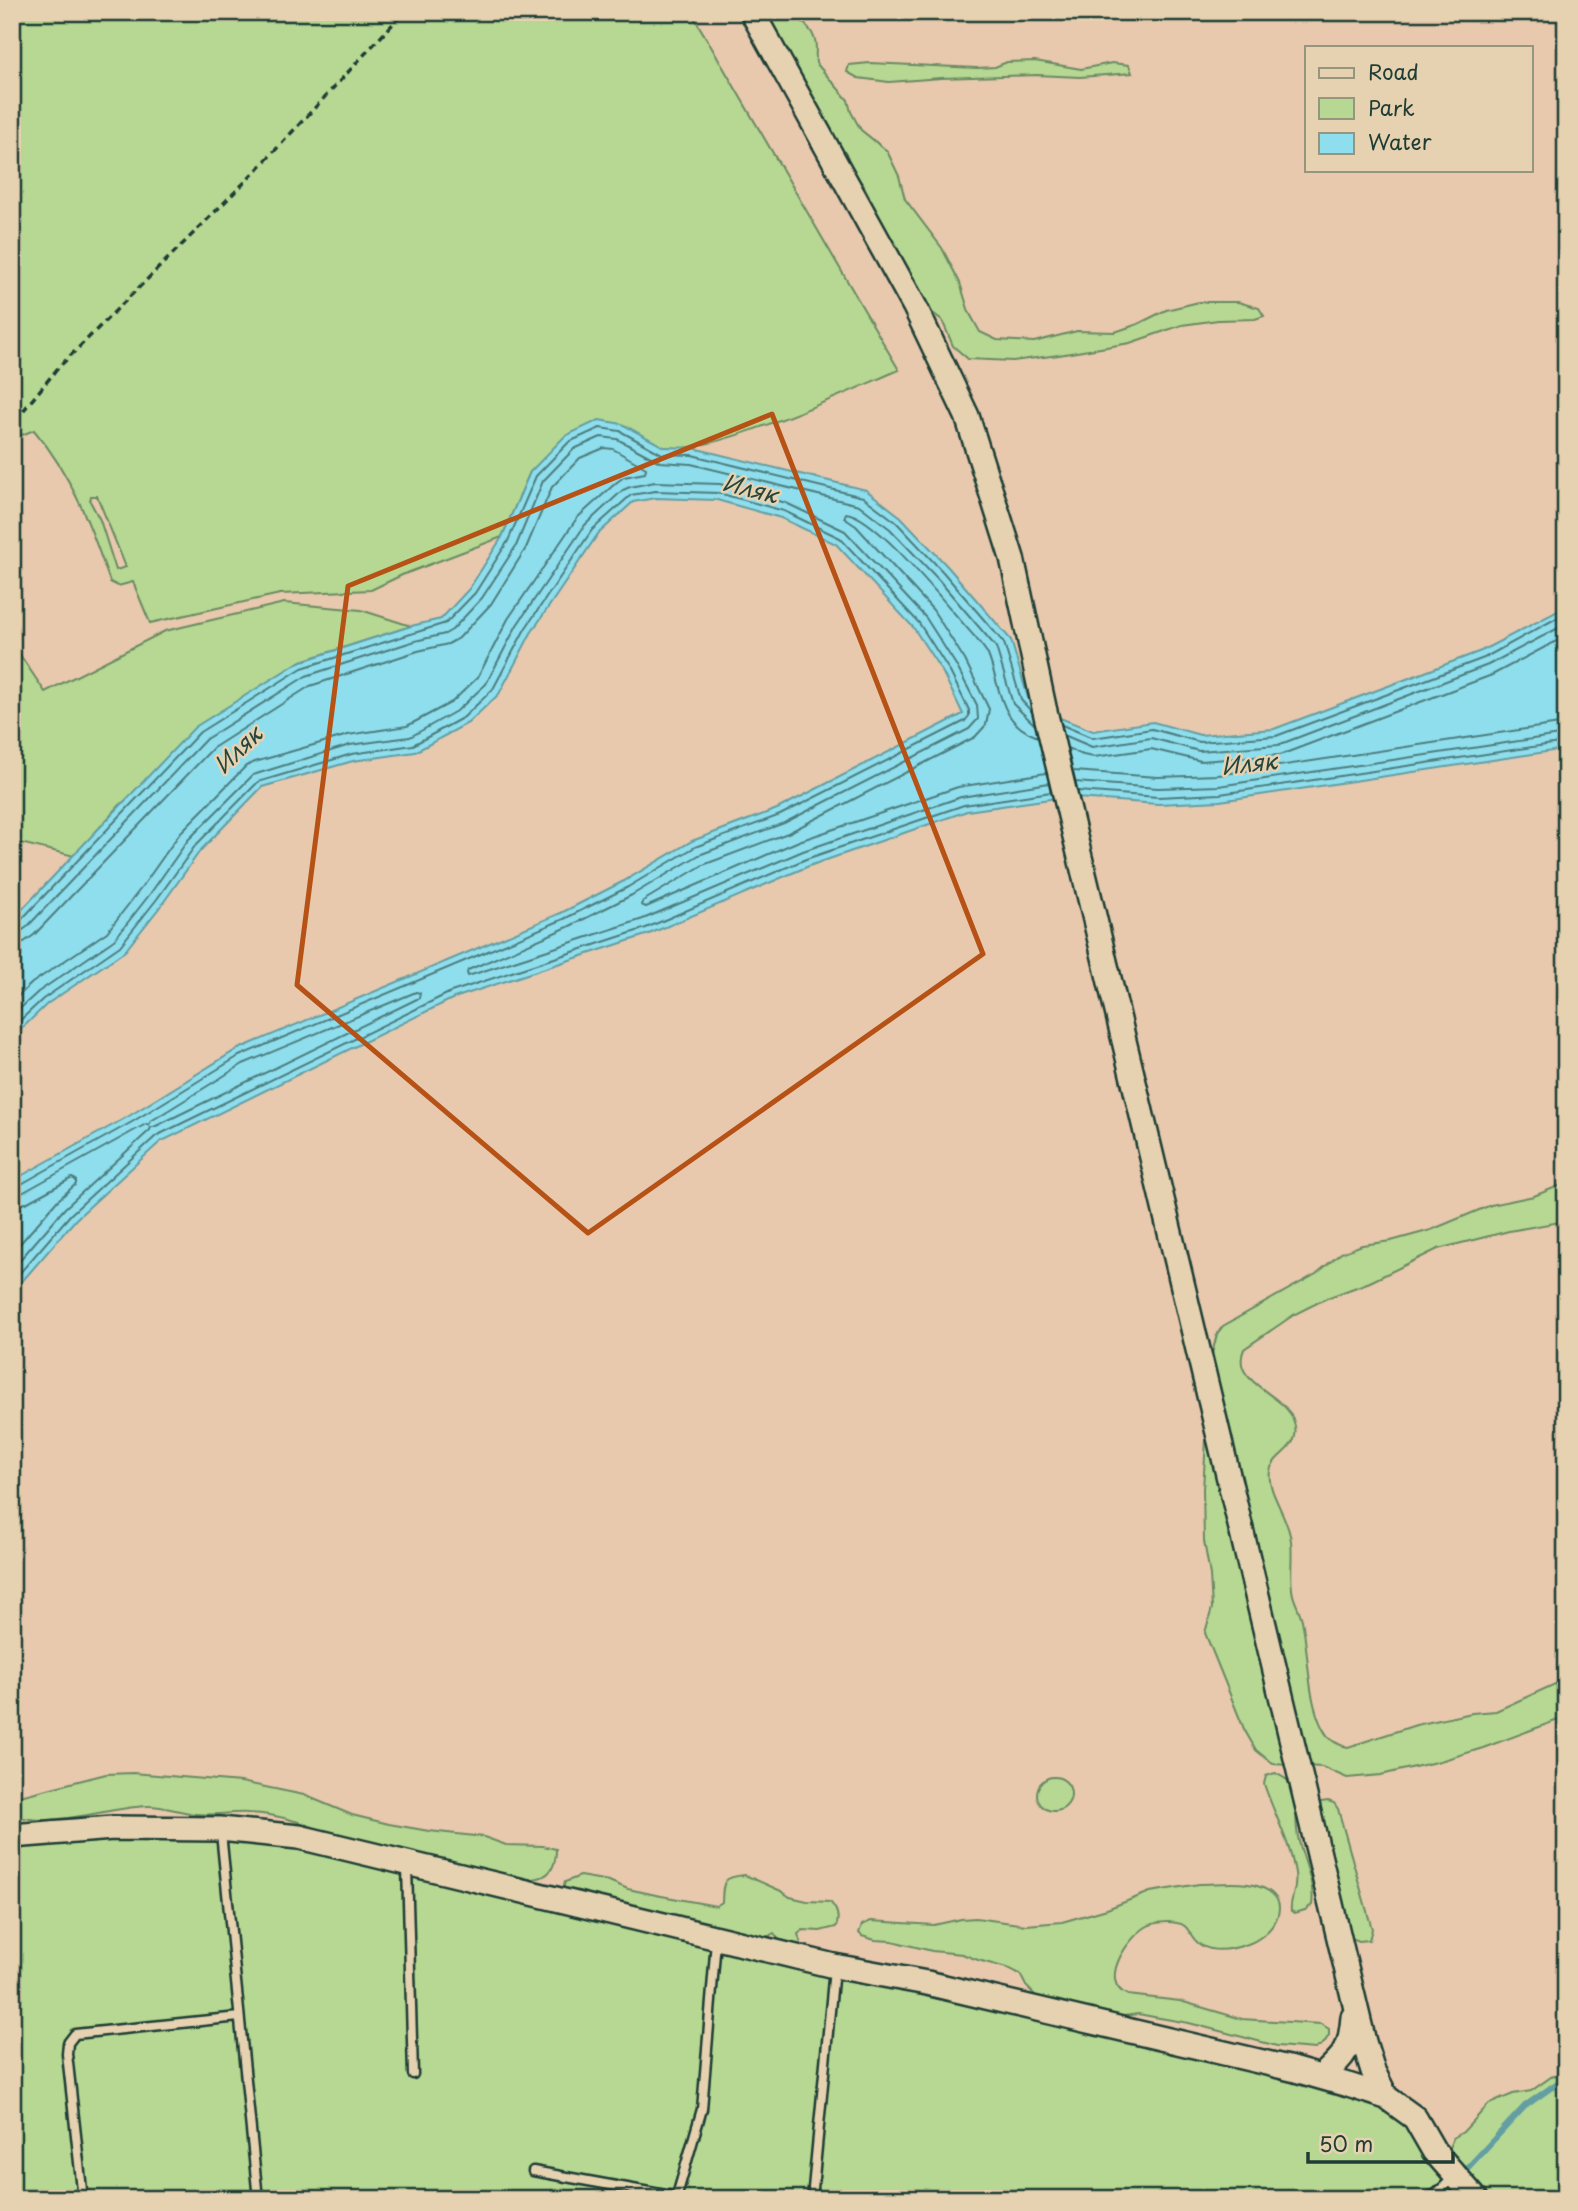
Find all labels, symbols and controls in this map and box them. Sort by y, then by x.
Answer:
legend [1305,46,1532,172]
text: Road [1368,55,1419,87]
text: Park [1368,91,1415,123]
text: Water [1368,125,1432,157]
water label: Иляк [719,464,784,512]
water label: Иляк [205,715,271,781]
water label: Иляк [1219,742,1281,783]
scale bar [1308,2120,1454,2164]
text: 50 m [1319,2127,1373,2159]

